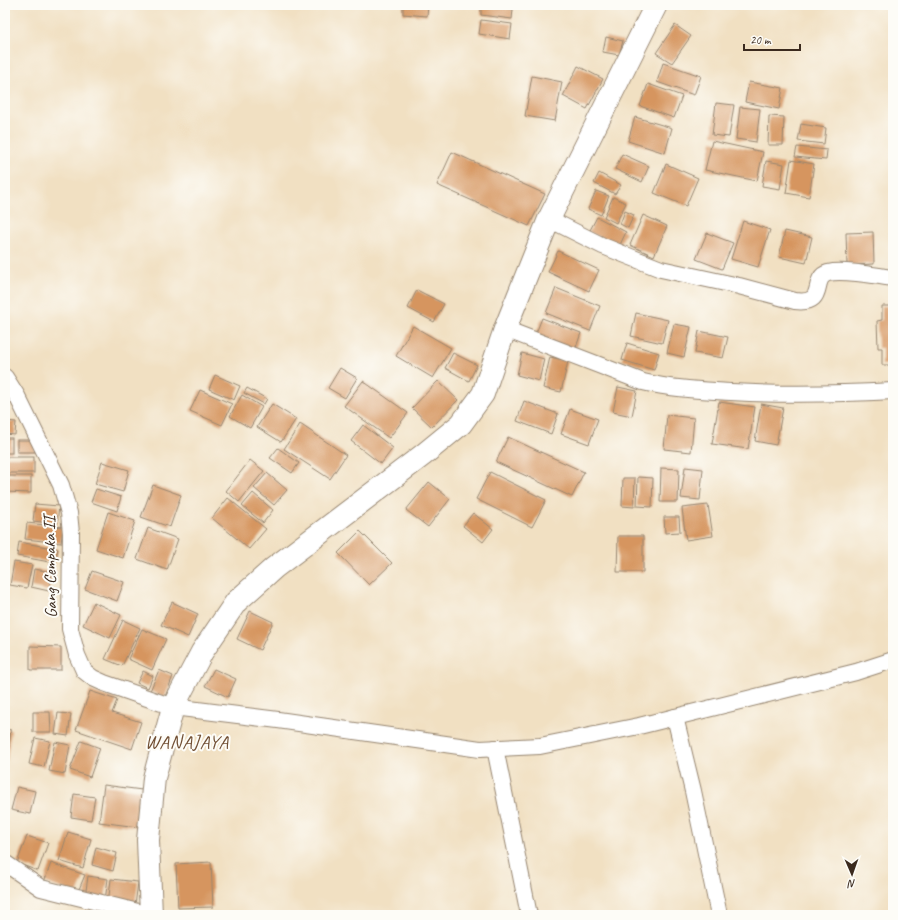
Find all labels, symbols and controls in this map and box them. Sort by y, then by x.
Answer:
scale bar [744,26,800,52]
text: 20 m [750,32,772,48]
street label: Gang Cempaka II [39,512,61,618]
district label: WANAJAYA [145,730,230,754]
north arrow [832,854,872,894]
text: N [847,877,856,891]

